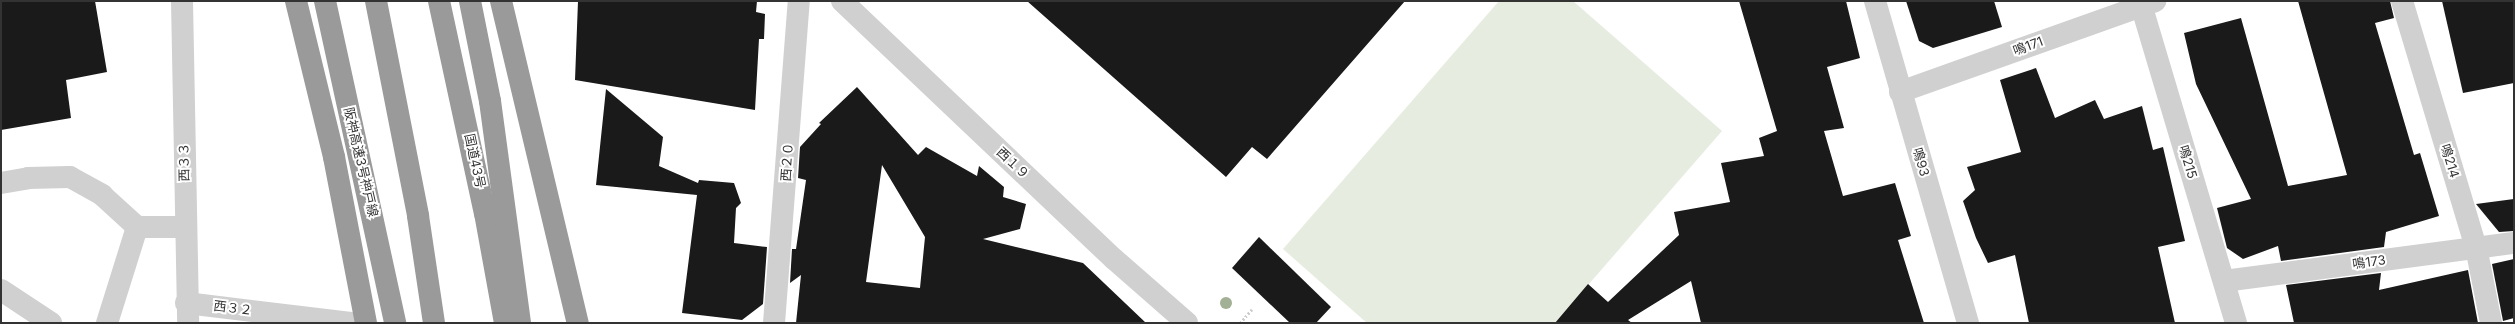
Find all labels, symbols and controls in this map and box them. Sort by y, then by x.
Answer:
street label: 鳴171 [2011,33,2045,59]
street label: 阪神高速3号神戸線 [341,106,381,218]
street label: 国道43号 [462,132,488,190]
street label: 西３３ [176,142,192,182]
street label: 西２０ [778,142,796,182]
street label: 鳴214 [2437,142,2463,180]
street label: 鳴215 [2176,143,2200,181]
street label: 西１９ [993,144,1033,182]
street label: 鳴93 [1909,146,1933,178]
street label: 鳴173 [2351,252,2387,272]
street label: 西３２ [213,298,253,318]

